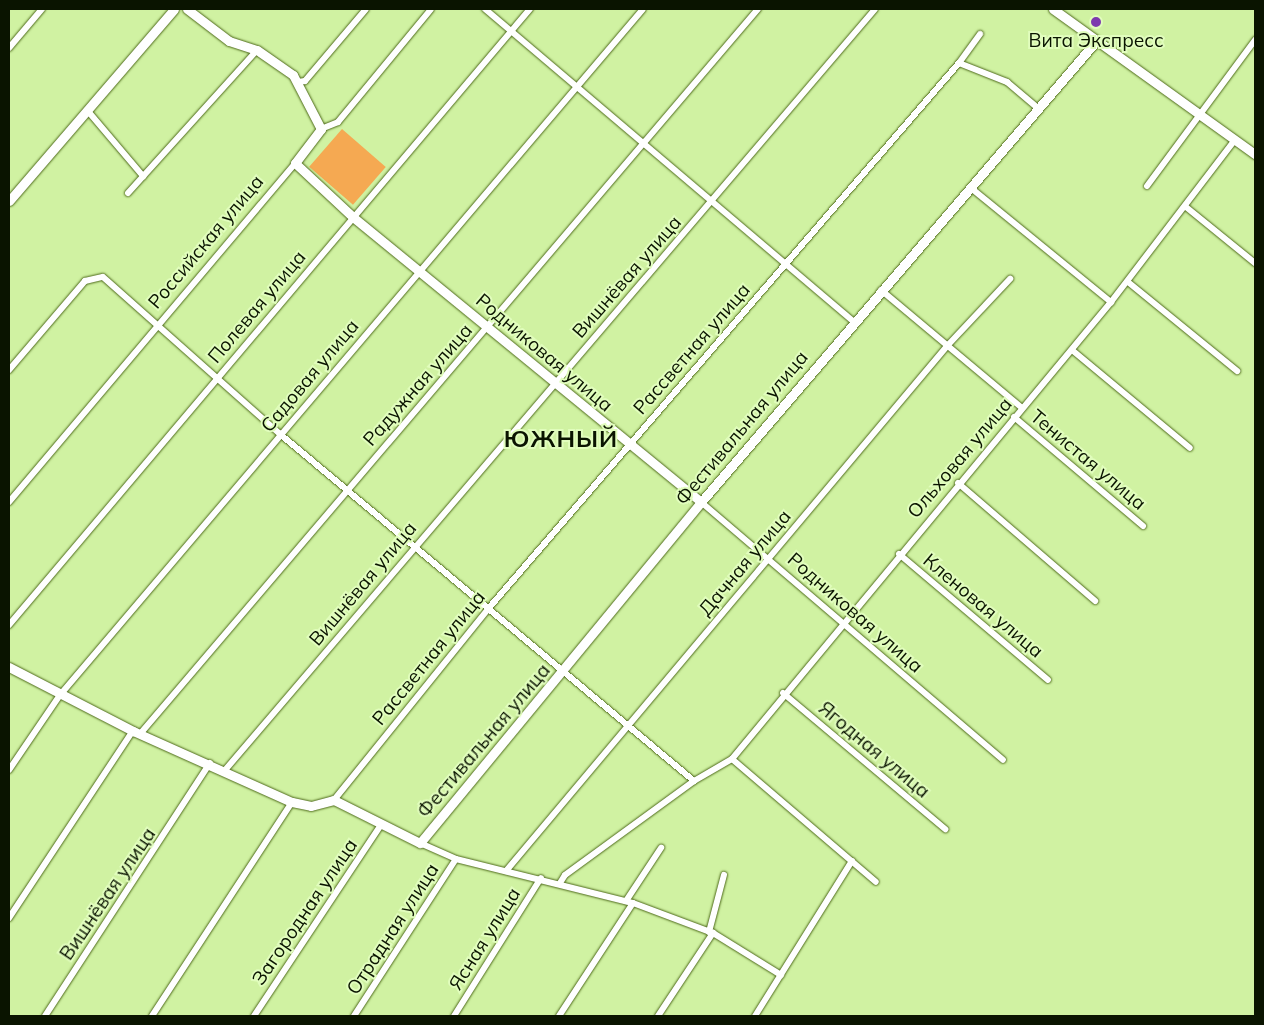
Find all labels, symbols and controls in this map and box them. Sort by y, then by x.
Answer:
marker: Вита Экспресс [1090,16,1102,28]
place label: Вита Экспресс [1029,30,1163,52]
street label: Российская улица [144,171,268,313]
street label: Вишнёвая улица [568,211,686,343]
street label: Полевая улица [203,246,311,368]
street label: Рассветная улица [629,279,755,419]
street label: Родниковая улица [471,289,617,417]
street label: Садовая улица [256,315,364,437]
street label: Радужная улица [359,319,477,451]
street label: Фестивальная улица [671,346,813,510]
street label: Ольховая улица [903,393,1017,523]
street label: Тенистая улица [1026,405,1150,515]
district label: ЮЖНЫЙ [503,425,619,453]
street label: Дачная улица [694,505,796,621]
street label: Вишнёвая улица [305,517,421,651]
street label: Родниковая улица [783,548,927,678]
street label: Кленовая улица [918,549,1048,663]
street label: Рассветная улица [368,586,490,730]
street label: Фестивальная улица [413,659,555,823]
street label: Ягодная улица [814,697,934,803]
street label: Вишнёвая улица [55,824,161,964]
street label: Загородная улица [248,835,362,989]
street label: Отрадная улица [342,859,444,999]
street label: Ясная улица [444,884,526,994]

